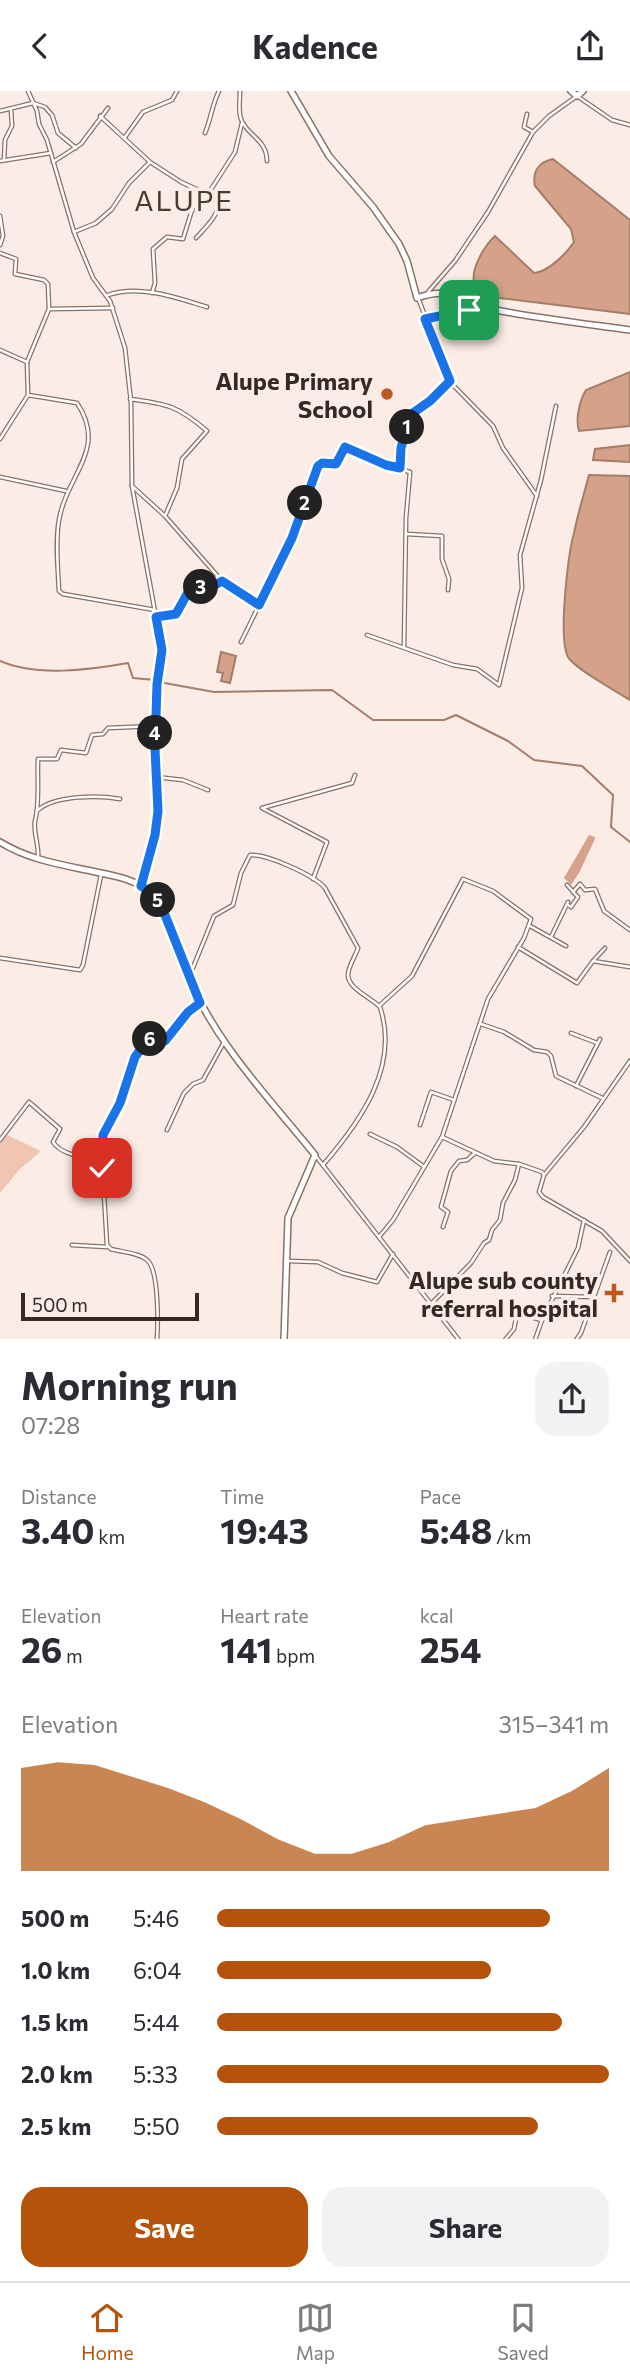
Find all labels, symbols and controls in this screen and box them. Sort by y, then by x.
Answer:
text: Kadence [252,26,378,66]
icon: back [21,27,59,65]
icon: share [571,27,609,65]
district label: ALUPE [134,183,234,217]
pin [439,280,499,340]
icon: arrive [450,291,488,329]
place label: Alupe Primary School [215,366,373,423]
marker: Alupe Primary School [379,386,395,402]
pin: 1 [390,409,424,445]
text: 1 [402,415,411,438]
pin: 2 [288,485,322,521]
text: 2 [299,491,310,514]
pin: 3 [184,569,218,605]
text: 3 [195,575,206,598]
pin: 4 [138,715,172,751]
text: 4 [149,721,160,744]
pin: 5 [140,883,176,917]
text: 5 [152,888,163,911]
pin: 6 [132,1021,168,1056]
text: 6 [144,1027,155,1050]
pin [72,1138,132,1198]
icon: check [83,1149,121,1187]
place label: Alupe sub county referral hospital [409,1265,598,1322]
marker: Alupe sub county referral hospital [604,1283,624,1303]
scale bar [21,1290,200,1322]
text: 500 m [32,1293,88,1316]
text: Morning run [21,1361,238,1408]
button: share [535,1362,609,1436]
text: 07:28 [21,1411,80,1439]
text: Distance [21,1485,97,1508]
text: Time [220,1485,264,1508]
text: Pace [420,1485,461,1508]
text: 3.40 [21,1508,95,1551]
text: 19:43 [220,1508,309,1551]
text: 5:48 [420,1508,492,1551]
text: km [95,1525,125,1548]
text: /km [492,1525,531,1548]
text: Elevation [21,1604,101,1627]
text: Heart rate [220,1604,309,1627]
text: kcal [420,1604,454,1627]
text: 26 [21,1627,62,1670]
text: 141 [220,1627,272,1670]
text: 254 [420,1627,481,1670]
text: m [62,1644,83,1667]
text: bpm [272,1644,315,1667]
text: Elevation [21,1710,118,1738]
text: 315–341 m [499,1710,609,1738]
text: 500 m [21,1904,89,1932]
text: 5:46 [133,1904,179,1932]
text: 1.0 km [21,1956,90,1984]
text: 6:04 [133,1956,181,1984]
text: 1.5 km [21,2008,89,2036]
text: 5:44 [133,2008,179,2036]
text: 2.0 km [21,2060,93,2088]
text: 5:33 [133,2060,178,2088]
text: 2.5 km [21,2112,91,2140]
text: 5:50 [133,2112,180,2140]
button: Save [21,2187,308,2267]
button: Share [322,2187,609,2267]
tab: Home [81,2299,133,2364]
tab: Map [296,2299,335,2364]
tab: Saved [497,2299,549,2364]

